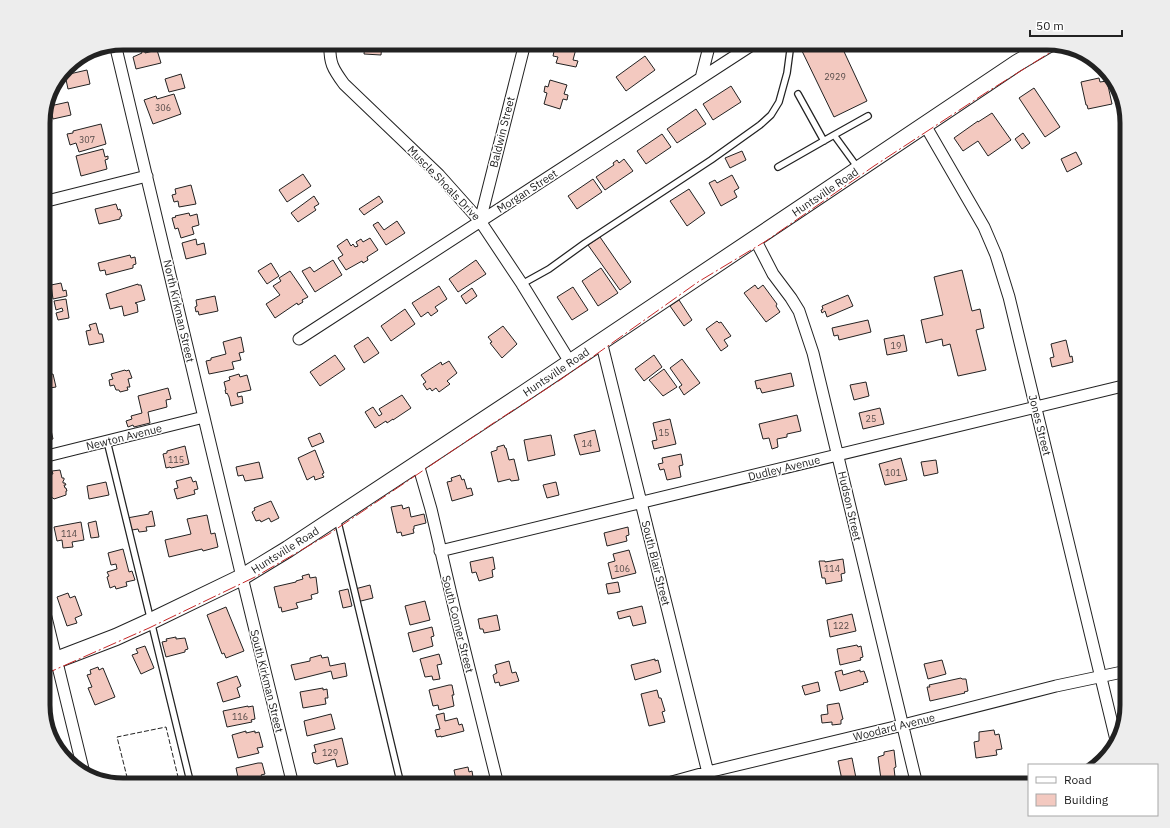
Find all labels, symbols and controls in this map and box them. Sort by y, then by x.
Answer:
scale bar [1030,12,1122,38]
text: 50 m [1036,18,1064,33]
house number: 2929 [824,71,846,82]
street label: Baldwin Street [486,95,518,169]
house number: 306 [155,102,171,113]
house number: 307 [79,134,95,145]
street label: Muscle Shoals Drive [405,143,483,223]
street label: Huntsville Road [789,165,861,219]
street label: Morgan Street [494,166,560,216]
street label: North Kirkman Street [160,258,198,364]
house number: 19 [891,340,901,351]
street label: Huntsville Road [520,345,592,399]
street label: Jones Street [1026,393,1054,457]
house number: 25 [866,413,876,424]
street label: Newton Avenue [85,421,163,453]
house number: 15 [659,427,669,438]
house number: 14 [582,438,592,449]
street label: Dudley Avenue [746,452,822,484]
house number: 115 [168,454,184,465]
house number: 101 [885,467,901,478]
street label: Hudson Street [835,470,865,542]
street label: South Blair Street [639,519,673,607]
street label: Huntsville Road [248,524,322,576]
house number: 114 [61,528,77,539]
house number: 106 [614,563,630,574]
house number: 114 [824,563,840,574]
street label: South Conner Street [439,574,477,674]
house number: 122 [833,620,849,631]
street label: South Kirkman Street [247,628,287,734]
street label: Woodard Avenue [852,710,936,744]
house number: 116 [232,711,248,722]
house number: 129 [322,747,338,758]
legend [1028,764,1158,816]
text: Road [1064,772,1092,787]
text: Building [1064,792,1109,807]

